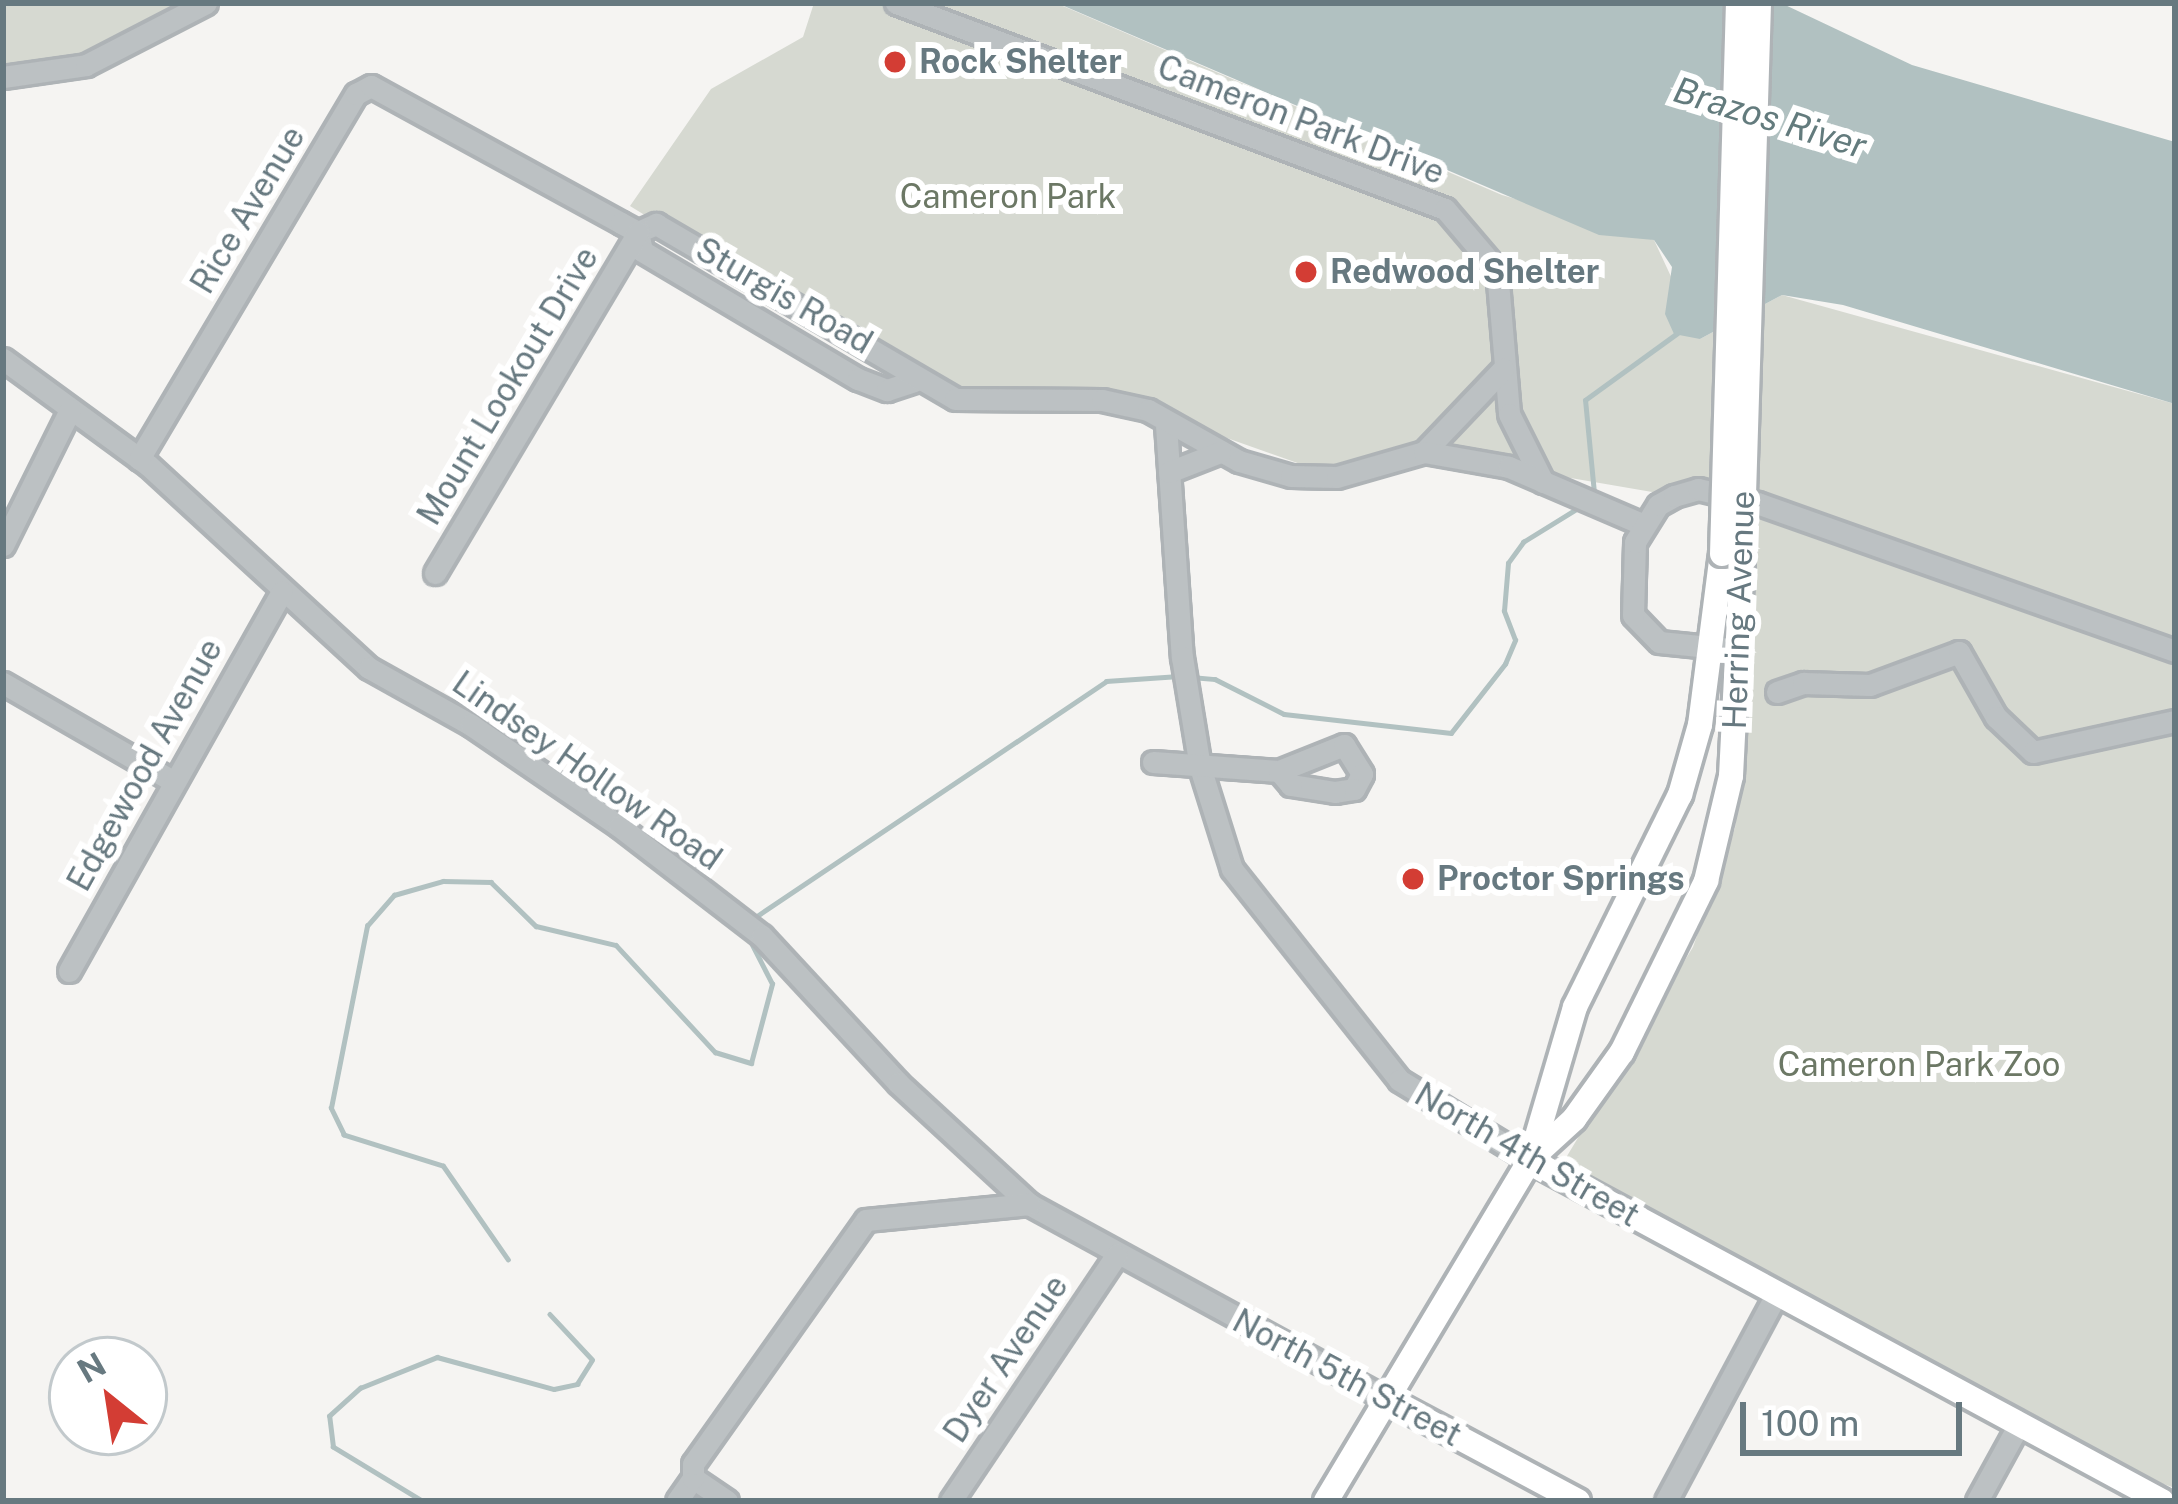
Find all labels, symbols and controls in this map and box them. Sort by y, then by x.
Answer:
place label: Rock Shelter [919,42,1122,82]
street label: Cameron Park Drive [1152,47,1450,193]
marker: Rock Shelter [882,49,908,75]
water label: Brazos River [1668,68,1872,168]
street label: Rice Avenue [183,119,313,301]
park label: Cameron Park [900,177,1116,217]
street label: Sturgis Road [689,229,879,363]
street label: Mount Lookout Drive [409,240,607,532]
place label: Redwood Shelter [1330,252,1599,292]
marker: Redwood Shelter [1293,259,1319,285]
street label: Herring Avenue [1715,490,1763,730]
street label: Edgewood Avenue [59,632,231,898]
street label: Lindsey Hollow Road [445,663,729,879]
place label: Proctor Springs [1437,859,1685,899]
marker: Proctor Springs [1400,866,1426,892]
park label: Cameron Park Zoo [1778,1045,2060,1085]
street label: North 4th Street [1408,1075,1646,1235]
street label: Dyer Avenue [936,1268,1076,1450]
street label: North 5th Street [1226,1301,1468,1455]
north arrow [48,1336,168,1456]
text: N [71,1345,112,1390]
scale bar [1746,1378,1968,1452]
text: 100 m [1761,1402,1859,1444]

